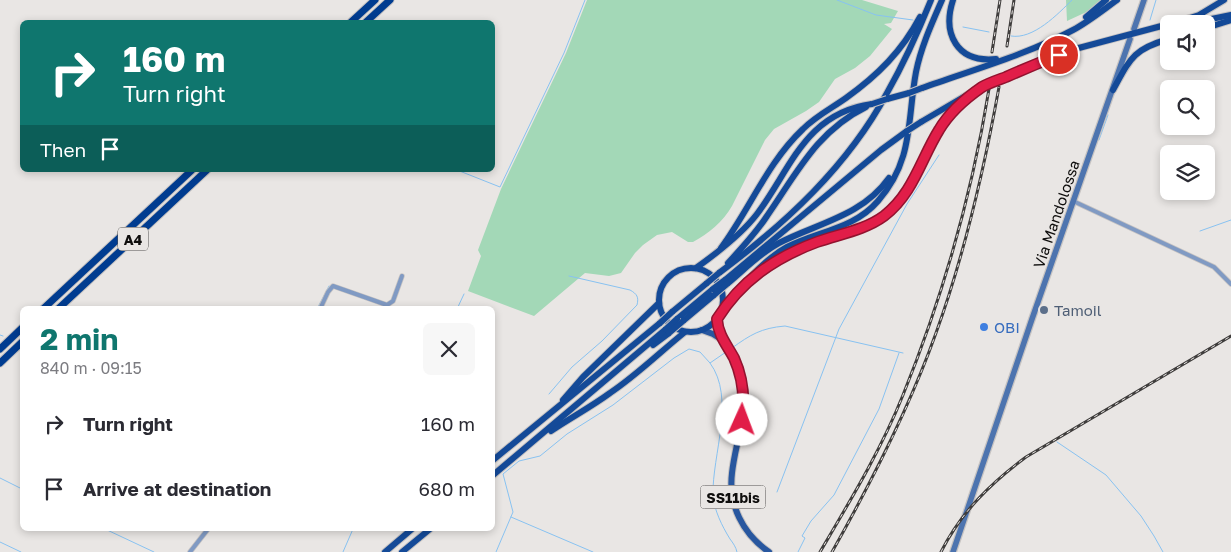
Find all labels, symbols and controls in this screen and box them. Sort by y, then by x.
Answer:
map controls [1160,15,1215,200]
button: sound [1160,15,1215,70]
pin [1038,34,1080,76]
text: 160 m [123,38,225,80]
icon: right [40,40,105,105]
icon: arrive [1045,41,1073,69]
text: Turn right [123,80,226,107]
button: search [1160,80,1215,135]
icon: arrive [96,135,124,163]
text: Then [40,138,86,161]
button: layers [1160,145,1215,200]
street label: Via Mandolossa [1029,158,1083,270]
road number: A4 [118,228,148,250]
place label: Tamoil [1054,301,1102,319]
marker: Tamoil [1038,304,1050,316]
place label: OBI [994,318,1020,336]
text: 2 min [40,321,118,357]
marker: OBI [978,321,990,333]
button: close [423,323,475,375]
text: 840 m · 09:15 [40,358,142,378]
position arrow [715,393,767,445]
icon: right [40,410,68,438]
text: Turn right [83,412,173,435]
text: 160 m [421,412,475,435]
icon: arrive [40,475,68,503]
text: Arrive at destination [83,477,271,500]
text: 680 m [419,477,475,500]
road number: SS11bis [700,486,766,508]

